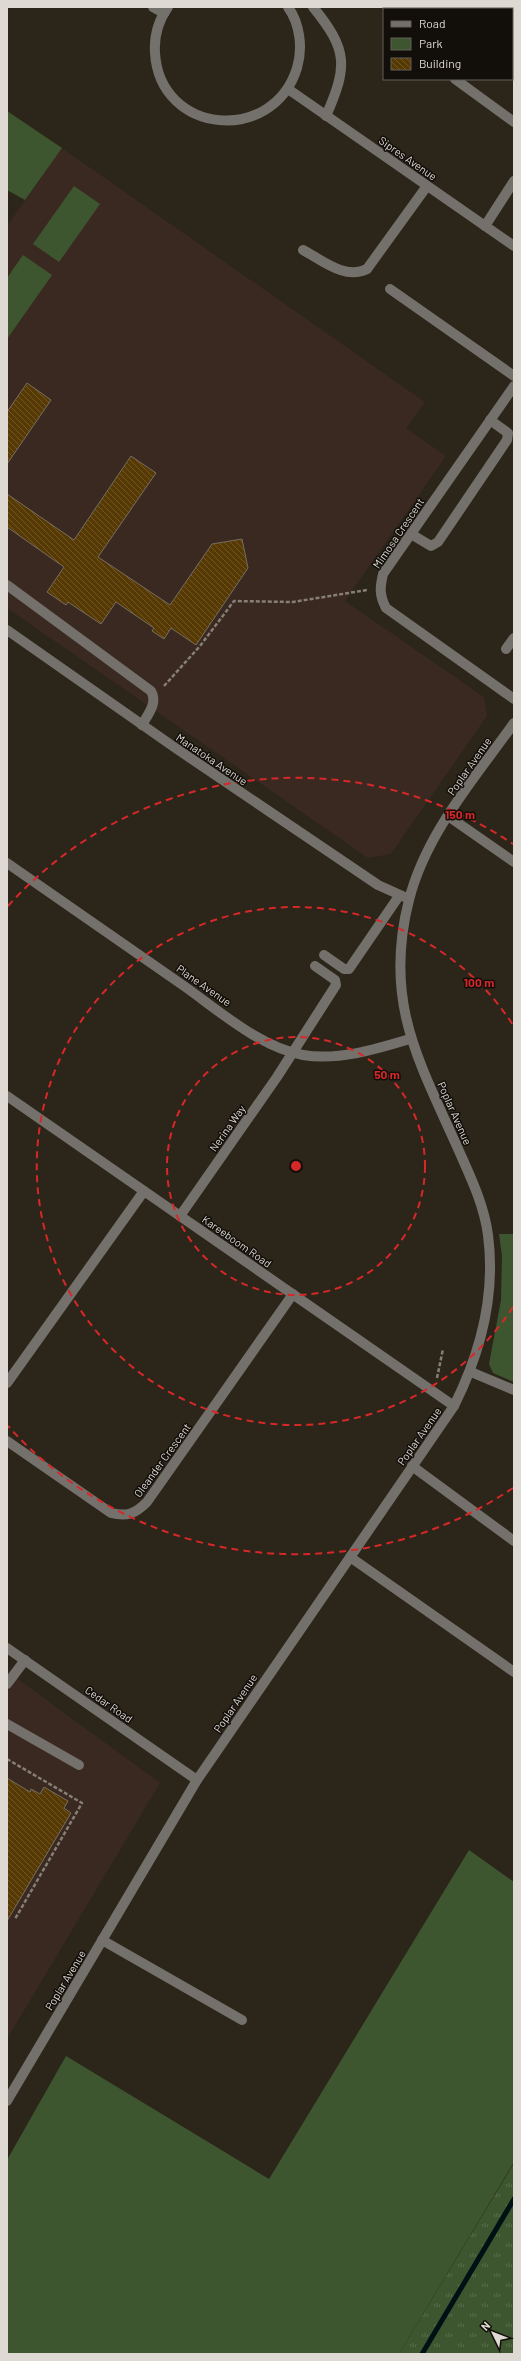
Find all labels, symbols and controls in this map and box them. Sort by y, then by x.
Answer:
legend [383,8,513,80]
text: Road [419,16,446,30]
text: Park [419,36,443,50]
text: Building [419,56,461,70]
street label: Sipres Avenue [377,133,439,183]
street label: Mimosa Crescent [370,495,426,571]
street label: Manatoka Avenue [174,730,250,788]
street label: Poplar Avenue [444,734,494,797]
text: 150 m [445,807,475,821]
street label: Plane Avenue [174,961,234,1009]
text: 100 m [464,975,494,989]
text: 50 m [374,1067,400,1081]
street label: Poplar Avenue [435,1079,475,1147]
street label: Nerina Way [206,1102,248,1154]
centre of rings [289,1159,303,1173]
street label: Kareeboom Road [200,1212,274,1270]
street label: Poplar Avenue [394,1404,444,1467]
street label: Oleander Crescent [131,1421,193,1499]
street label: Poplar Avenue [211,1671,259,1735]
street label: Cedar Road [83,1683,135,1725]
street label: Poplar Avenue [42,1948,88,2012]
north arrow [473,2313,513,2353]
text: N [478,2319,493,2333]

